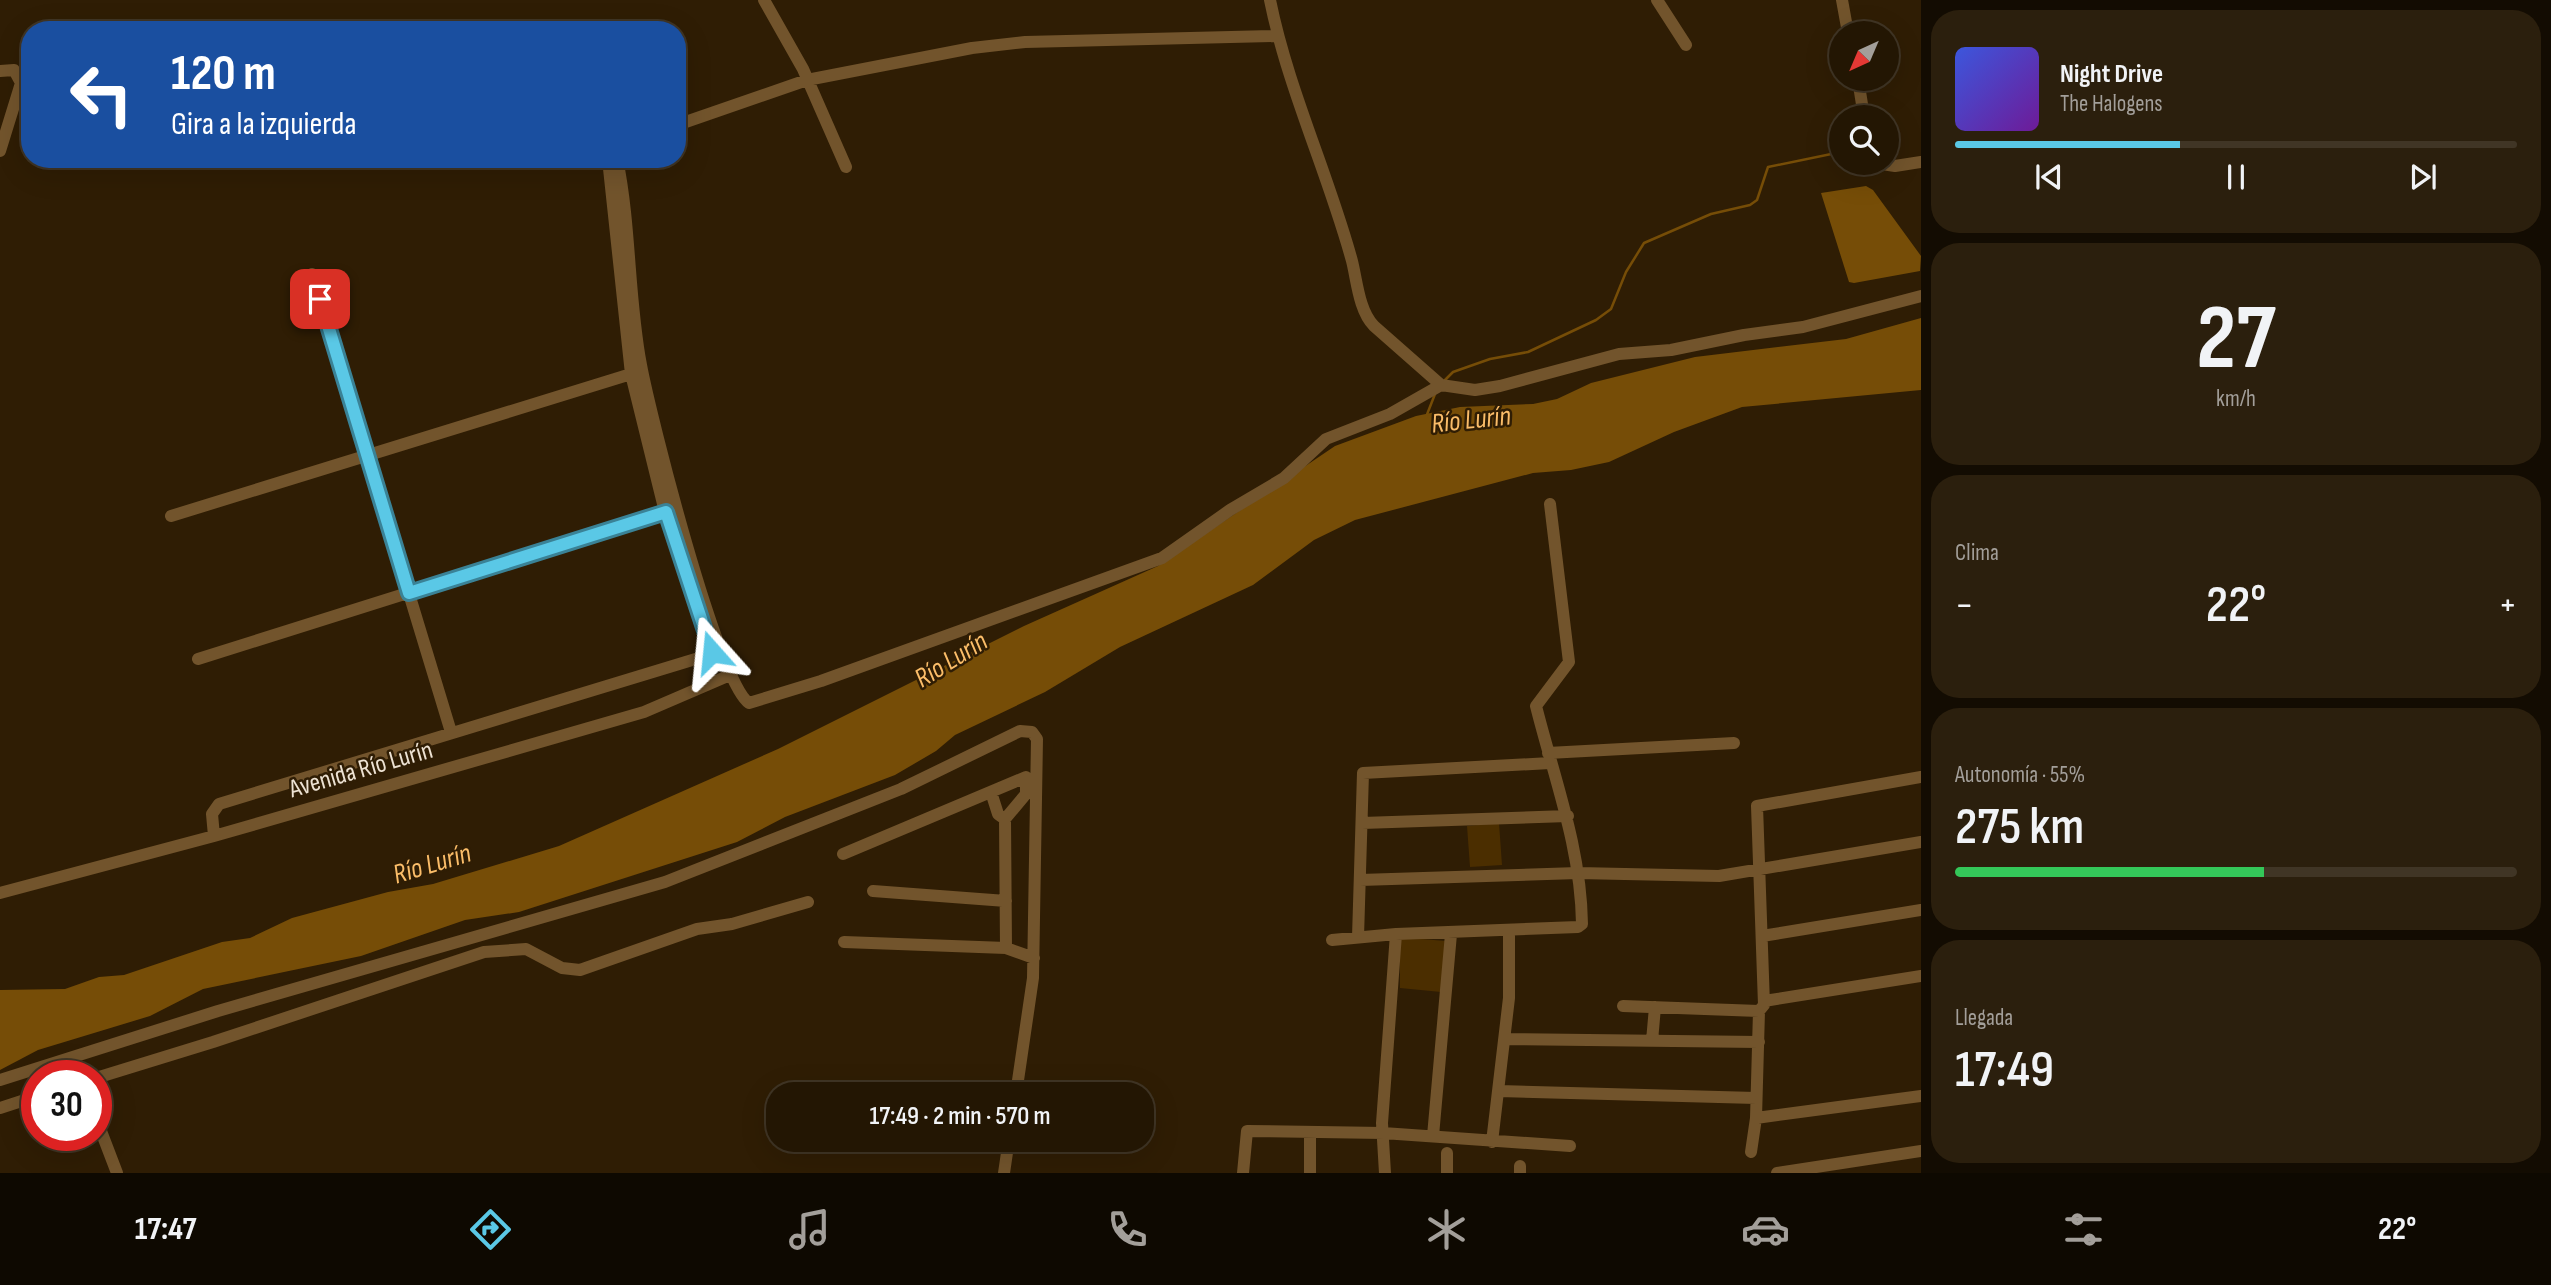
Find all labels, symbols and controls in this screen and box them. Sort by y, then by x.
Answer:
north arrow [1829,21,1899,91]
map controls [1829,21,1899,175]
text: 120 m [171,45,276,104]
icon: left [56,49,147,140]
text: Night Drive [2060,59,2163,90]
text: The Halogens [2060,90,2163,118]
text: Gira a la izquierda [171,105,357,144]
button: search [1829,105,1899,175]
icon: previous [2030,158,2068,196]
icon: pause [2217,158,2255,196]
icon: next [2404,158,2442,196]
pin [290,269,350,329]
icon: arrive [301,280,339,318]
text: 27 [2196,285,2276,394]
text: km/h [2216,385,2256,413]
water label: Río Lurín [1430,399,1513,441]
text: Clima [1955,539,1999,567]
text: 22° [2206,574,2266,637]
text: − [1955,583,1974,628]
text: + [2498,583,2517,628]
position arrow [675,615,749,689]
water label: Río Lurín [908,625,994,695]
street label: Avenida Río Lurín [285,735,436,806]
text: Autonomía · 55% [1955,761,2085,789]
text: 275 km [1955,796,2084,859]
water label: Río Lurín [389,836,475,891]
text: Llegada [1955,1004,2013,1032]
text: 17:49 [1955,1039,2054,1102]
speed limit sign: 30 [21,1060,112,1151]
text: 17:49 · 2 min · 570 m [870,1101,1050,1132]
icon: directions [466,1205,515,1254]
icon: music [785,1205,834,1254]
icon: phone [1103,1205,1152,1254]
icon: climate [1422,1205,1471,1254]
icon: car [1741,1205,1790,1254]
icon: filters [2059,1205,2108,1254]
text: 17:47 [135,1210,197,1249]
text: 22° [2378,1210,2416,1249]

